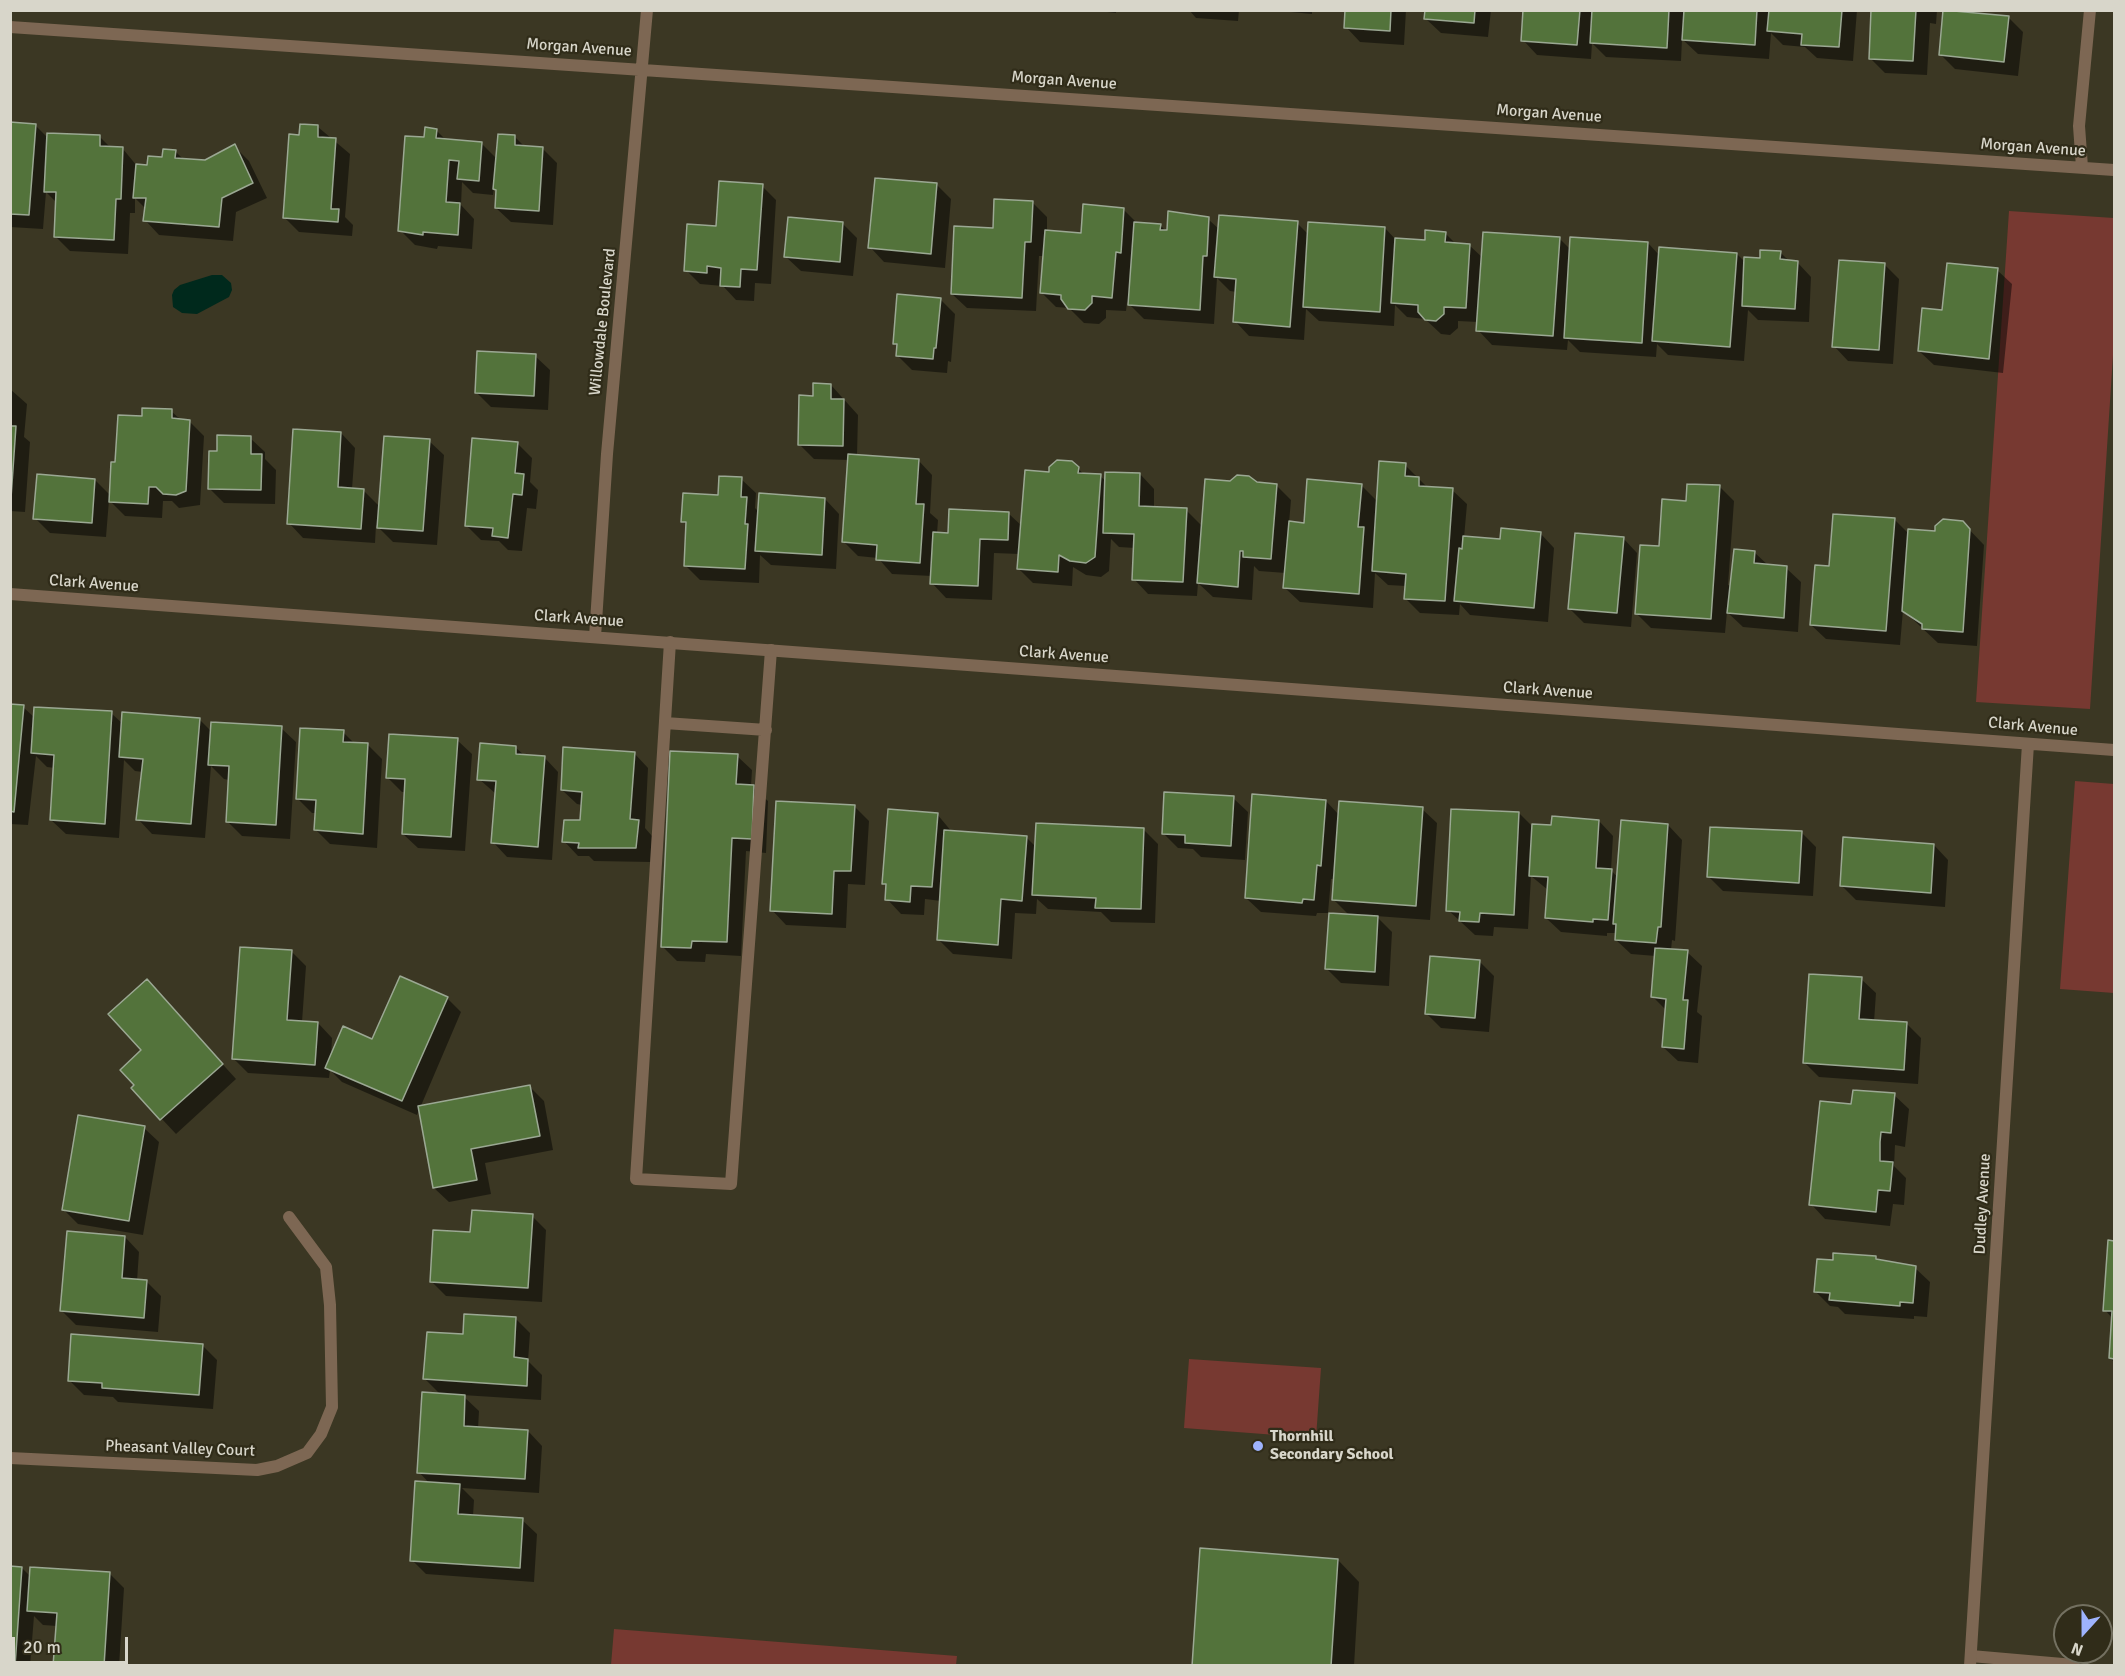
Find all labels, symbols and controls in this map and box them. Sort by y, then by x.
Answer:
street label: Morgan Avenue [526,35,632,61]
street label: Morgan Avenue [1011,68,1117,94]
street label: Morgan Avenue [1496,101,1602,127]
street label: Morgan Avenue [1980,135,2086,161]
street label: Willowdale Boulevard [586,247,620,397]
street label: Clark Avenue [48,571,140,597]
street label: Clark Avenue [533,606,625,632]
street label: Clark Avenue [1018,642,1110,668]
street label: Clark Avenue [1502,678,1594,704]
street label: Clark Avenue [1987,714,2079,740]
street label: Dudley Avenue [1971,1153,1995,1255]
place label: Thornhill Secondary School [1270,1427,1394,1465]
street label: Pheasant Valley Court [105,1437,255,1461]
marker: Thornhill Secondary School [1251,1439,1265,1453]
north arrow [2053,1604,2113,1664]
scale bar [15,1625,130,1663]
text: 20 m [23,1636,61,1658]
text: N [2068,1638,2086,1660]

